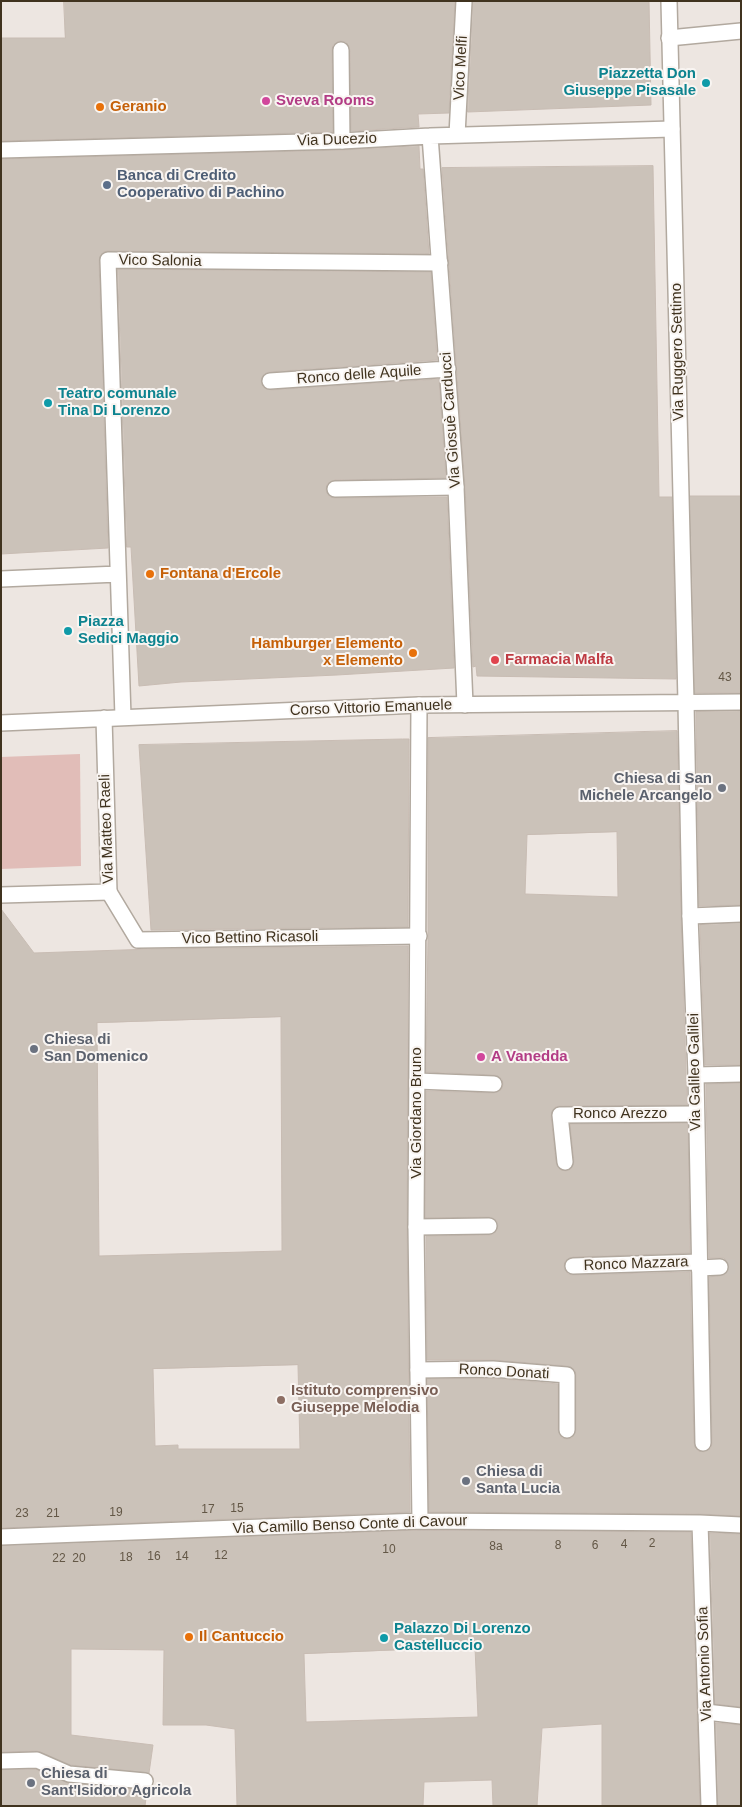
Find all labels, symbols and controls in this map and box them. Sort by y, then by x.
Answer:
street label: Vico Melfi [450,35,472,101]
place label: Piazzetta Don Giuseppe Pisasale [563,65,696,100]
marker: Piazzetta Don Giuseppe Pisasale [700,77,712,89]
place label: Sveva Rooms [276,92,374,110]
marker: Sveva Rooms [260,95,272,107]
place label: Geranio [110,98,167,116]
marker: Geranio [94,101,106,113]
street label: Via Ducezio [297,130,377,150]
place label: Banca di Credito Cooperativo di Pachino [117,167,285,202]
marker: Banca di Credito Cooperativo di Pachino [101,179,113,191]
street label: Vico Salonia [118,251,202,271]
street label: Via Ruggero Settimo [668,283,688,421]
street label: Via Giosuè Carducci [437,351,465,489]
street label: Ronco delle Aquile [296,362,422,388]
place label: Teatro comunale Tina Di Lorenzo [58,385,177,420]
marker: Teatro comunale Tina Di Lorenzo [42,397,54,409]
place label: Fontana d'Ercole [160,565,281,583]
marker: Fontana d'Ercole [144,568,156,580]
place label: Piazza Sedici Maggio [78,613,179,648]
marker: Piazza Sedici Maggio [62,625,74,637]
place label: Hamburger Elemento x Elemento [251,635,403,670]
marker: Hamburger Elemento x Elemento [407,647,419,659]
place label: Farmacia Malfa [505,651,613,669]
marker: Farmacia Malfa [489,654,501,666]
house number: 43 [718,671,732,685]
street label: Corso Vittorio Emanuele [290,696,452,720]
place label: Chiesa di San Michele Arcangelo [579,770,712,805]
street label: Via Matteo Raeli [96,774,118,884]
marker: Chiesa di San Michele Arcangelo [716,782,728,794]
street label: Vico Bettino Ricasoli [182,928,318,948]
street label: Via Galileo Galilei [685,1013,705,1131]
place label: Chiesa di San Domenico [44,1031,148,1066]
marker: Chiesa di San Domenico [28,1043,40,1055]
street label: Via Giordano Bruno [408,1047,426,1179]
place label: A Vanedda [491,1048,568,1066]
marker: A Vanedda [475,1051,487,1063]
street label: Ronco Arezzo [573,1105,667,1123]
street label: Ronco Mazzara [583,1253,689,1275]
street label: Ronco Donati [458,1361,550,1383]
place label: Istituto comprensivo Giuseppe Melodia [291,1382,439,1417]
marker: Istituto comprensivo Giuseppe Melodia [275,1394,287,1406]
place label: Chiesa di Santa Lucia [476,1463,560,1498]
marker: Chiesa di Santa Lucia [460,1475,472,1487]
house number: 15 [230,1502,244,1516]
house number: 17 [201,1503,215,1517]
house number: 19 [109,1506,123,1520]
house number: 23 [15,1507,29,1521]
house number: 21 [46,1507,60,1521]
street label: Via Camillo Benso Conte di Cavour [232,1512,468,1538]
house number: 2 [649,1537,655,1551]
house number: 4 [621,1538,627,1552]
house number: 8 [555,1539,561,1553]
house number: 6 [592,1539,598,1553]
house number: 8a [489,1540,503,1554]
house number: 10 [382,1543,396,1557]
house number: 12 [214,1549,228,1563]
house number: 16 [147,1550,161,1564]
house number: 14 [175,1550,189,1564]
house number: 18 [119,1551,133,1565]
house number: 22 [52,1552,66,1566]
house number: 20 [72,1552,86,1566]
street label: Via Antonio Sofia [694,1606,716,1722]
place label: Palazzo Di Lorenzo Castelluccio [394,1620,531,1655]
place label: Il Cantuccio [199,1628,284,1646]
marker: Il Cantuccio [183,1631,195,1643]
marker: Palazzo Di Lorenzo Castelluccio [378,1632,390,1644]
place label: Chiesa di Sant'Isidoro Agricola [41,1765,191,1800]
marker: Chiesa di Sant'Isidoro Agricola [25,1777,37,1789]

